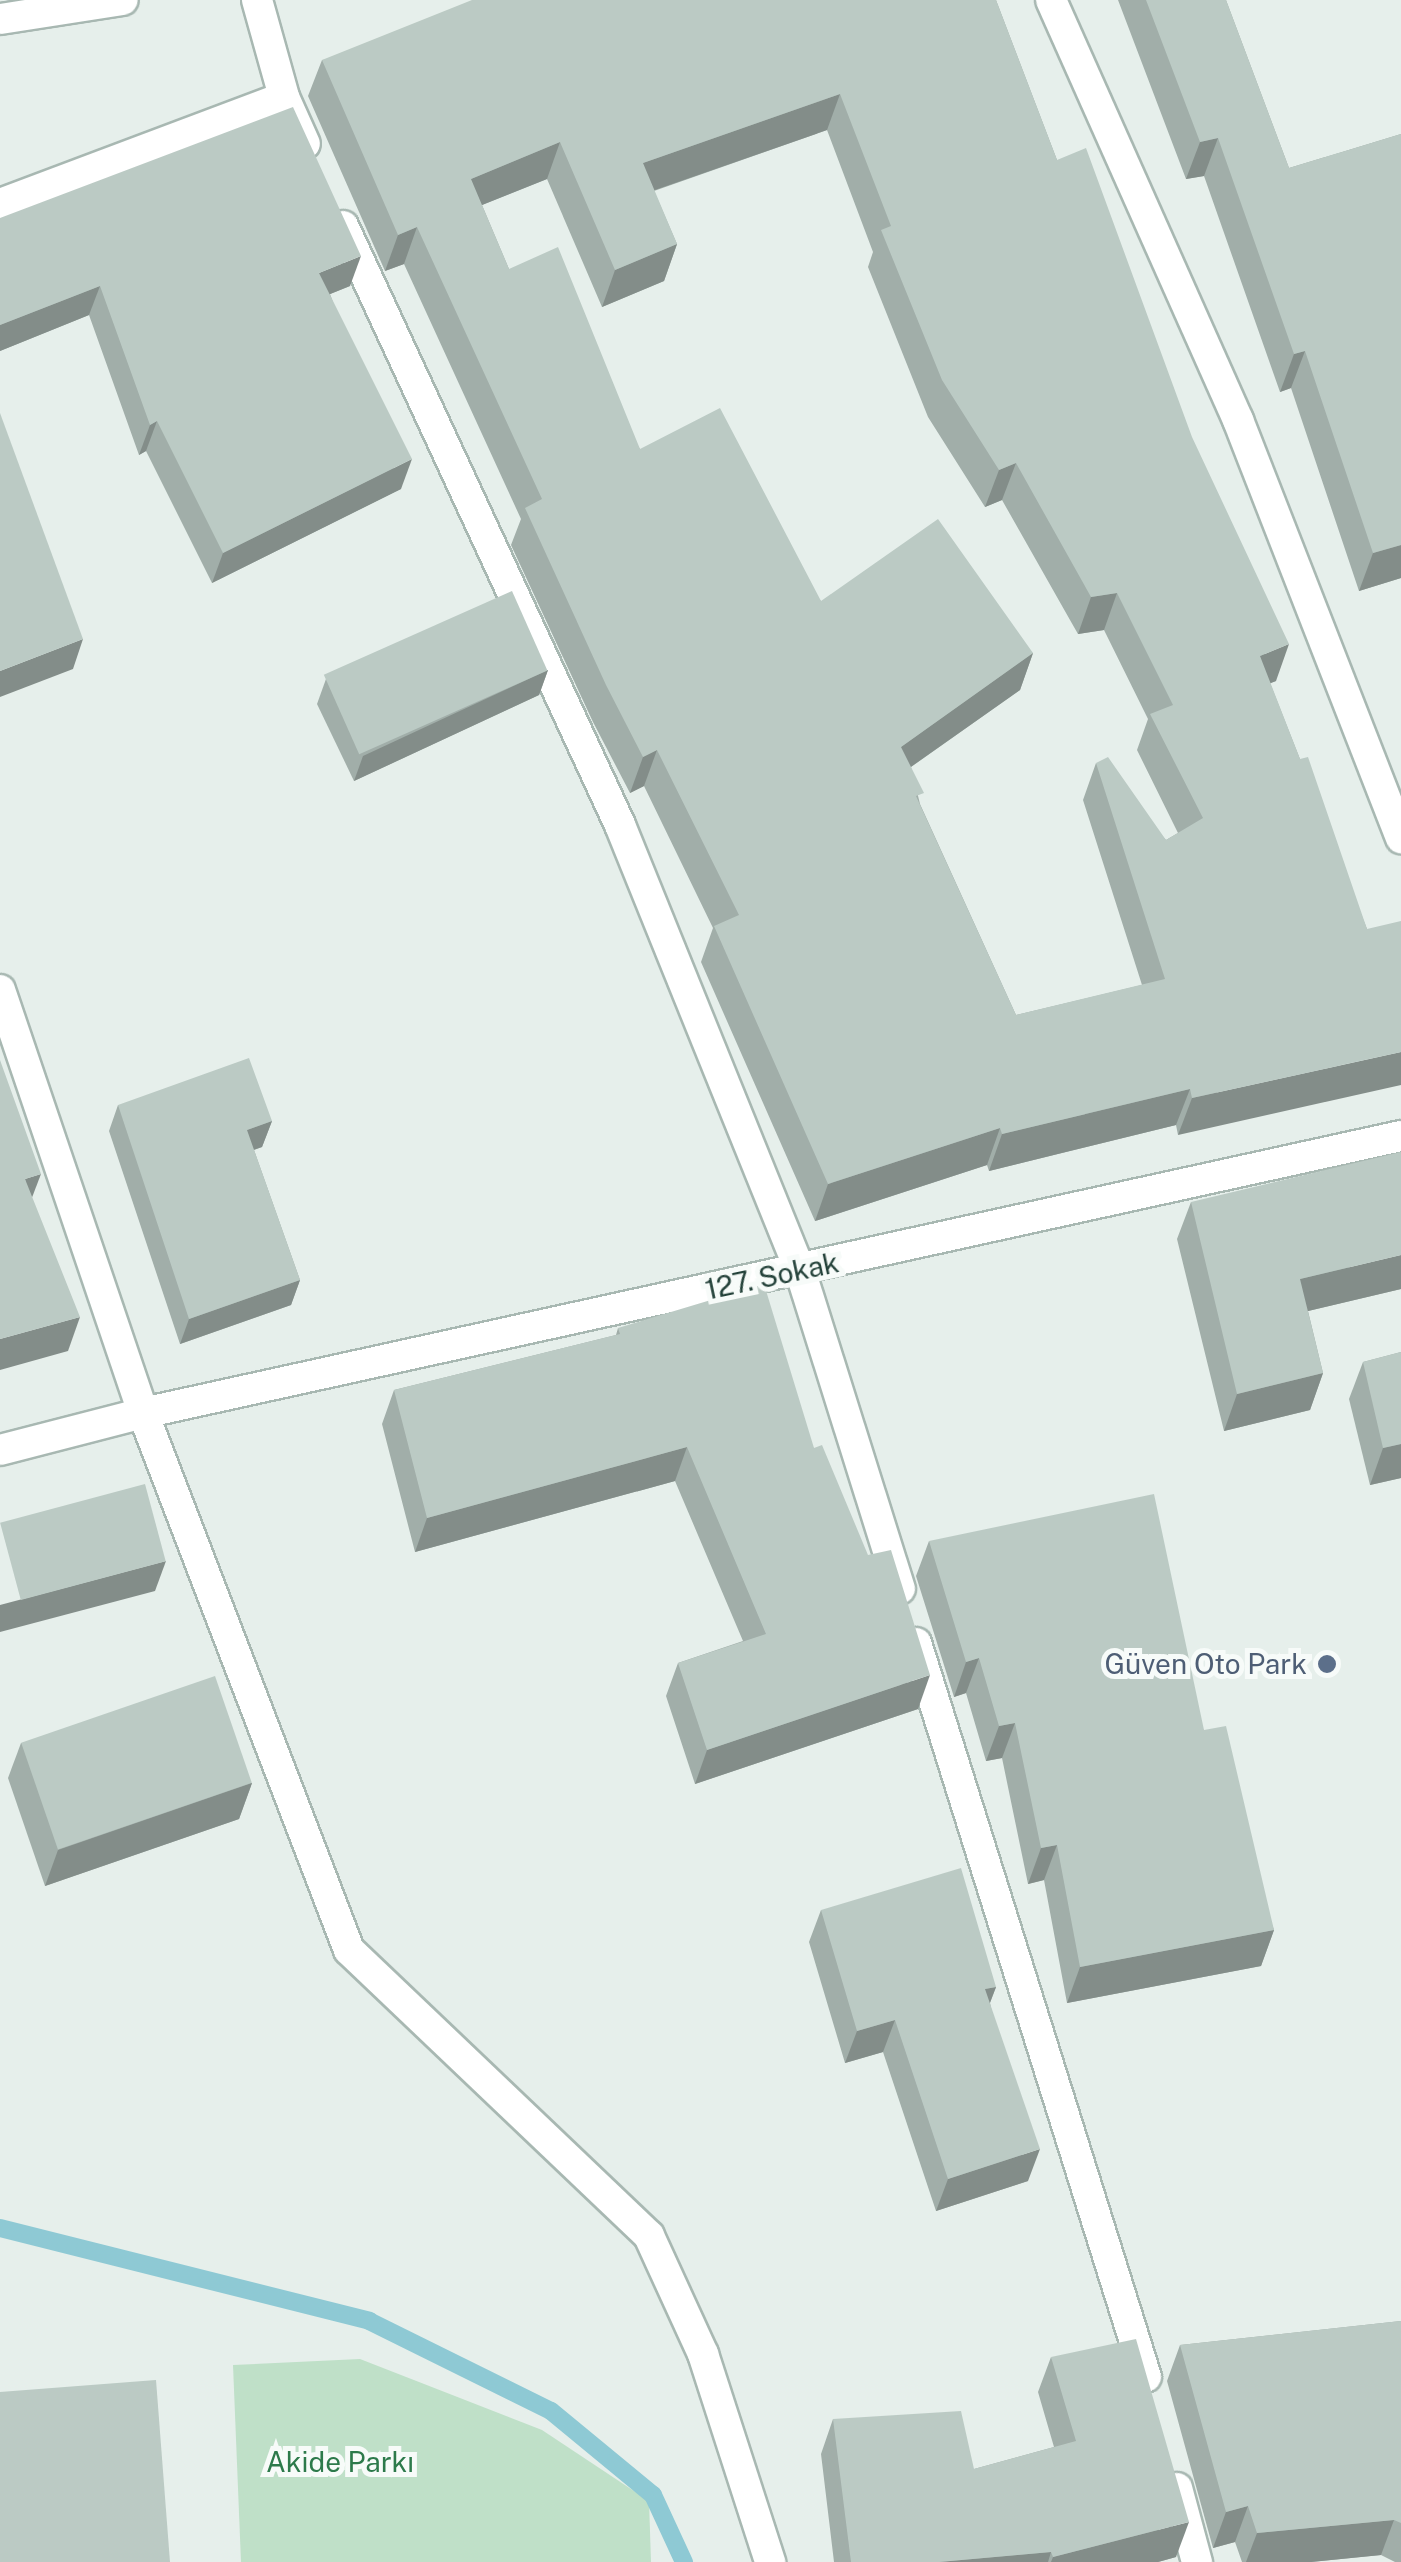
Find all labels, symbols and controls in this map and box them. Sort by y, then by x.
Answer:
street label: 127. Sokak [702,1245,842,1307]
place label: Güven Oto Park [1104,1647,1307,1681]
marker: Güven Oto Park [1316,1653,1338,1675]
park label: Akide Parkı [266,2445,414,2479]

